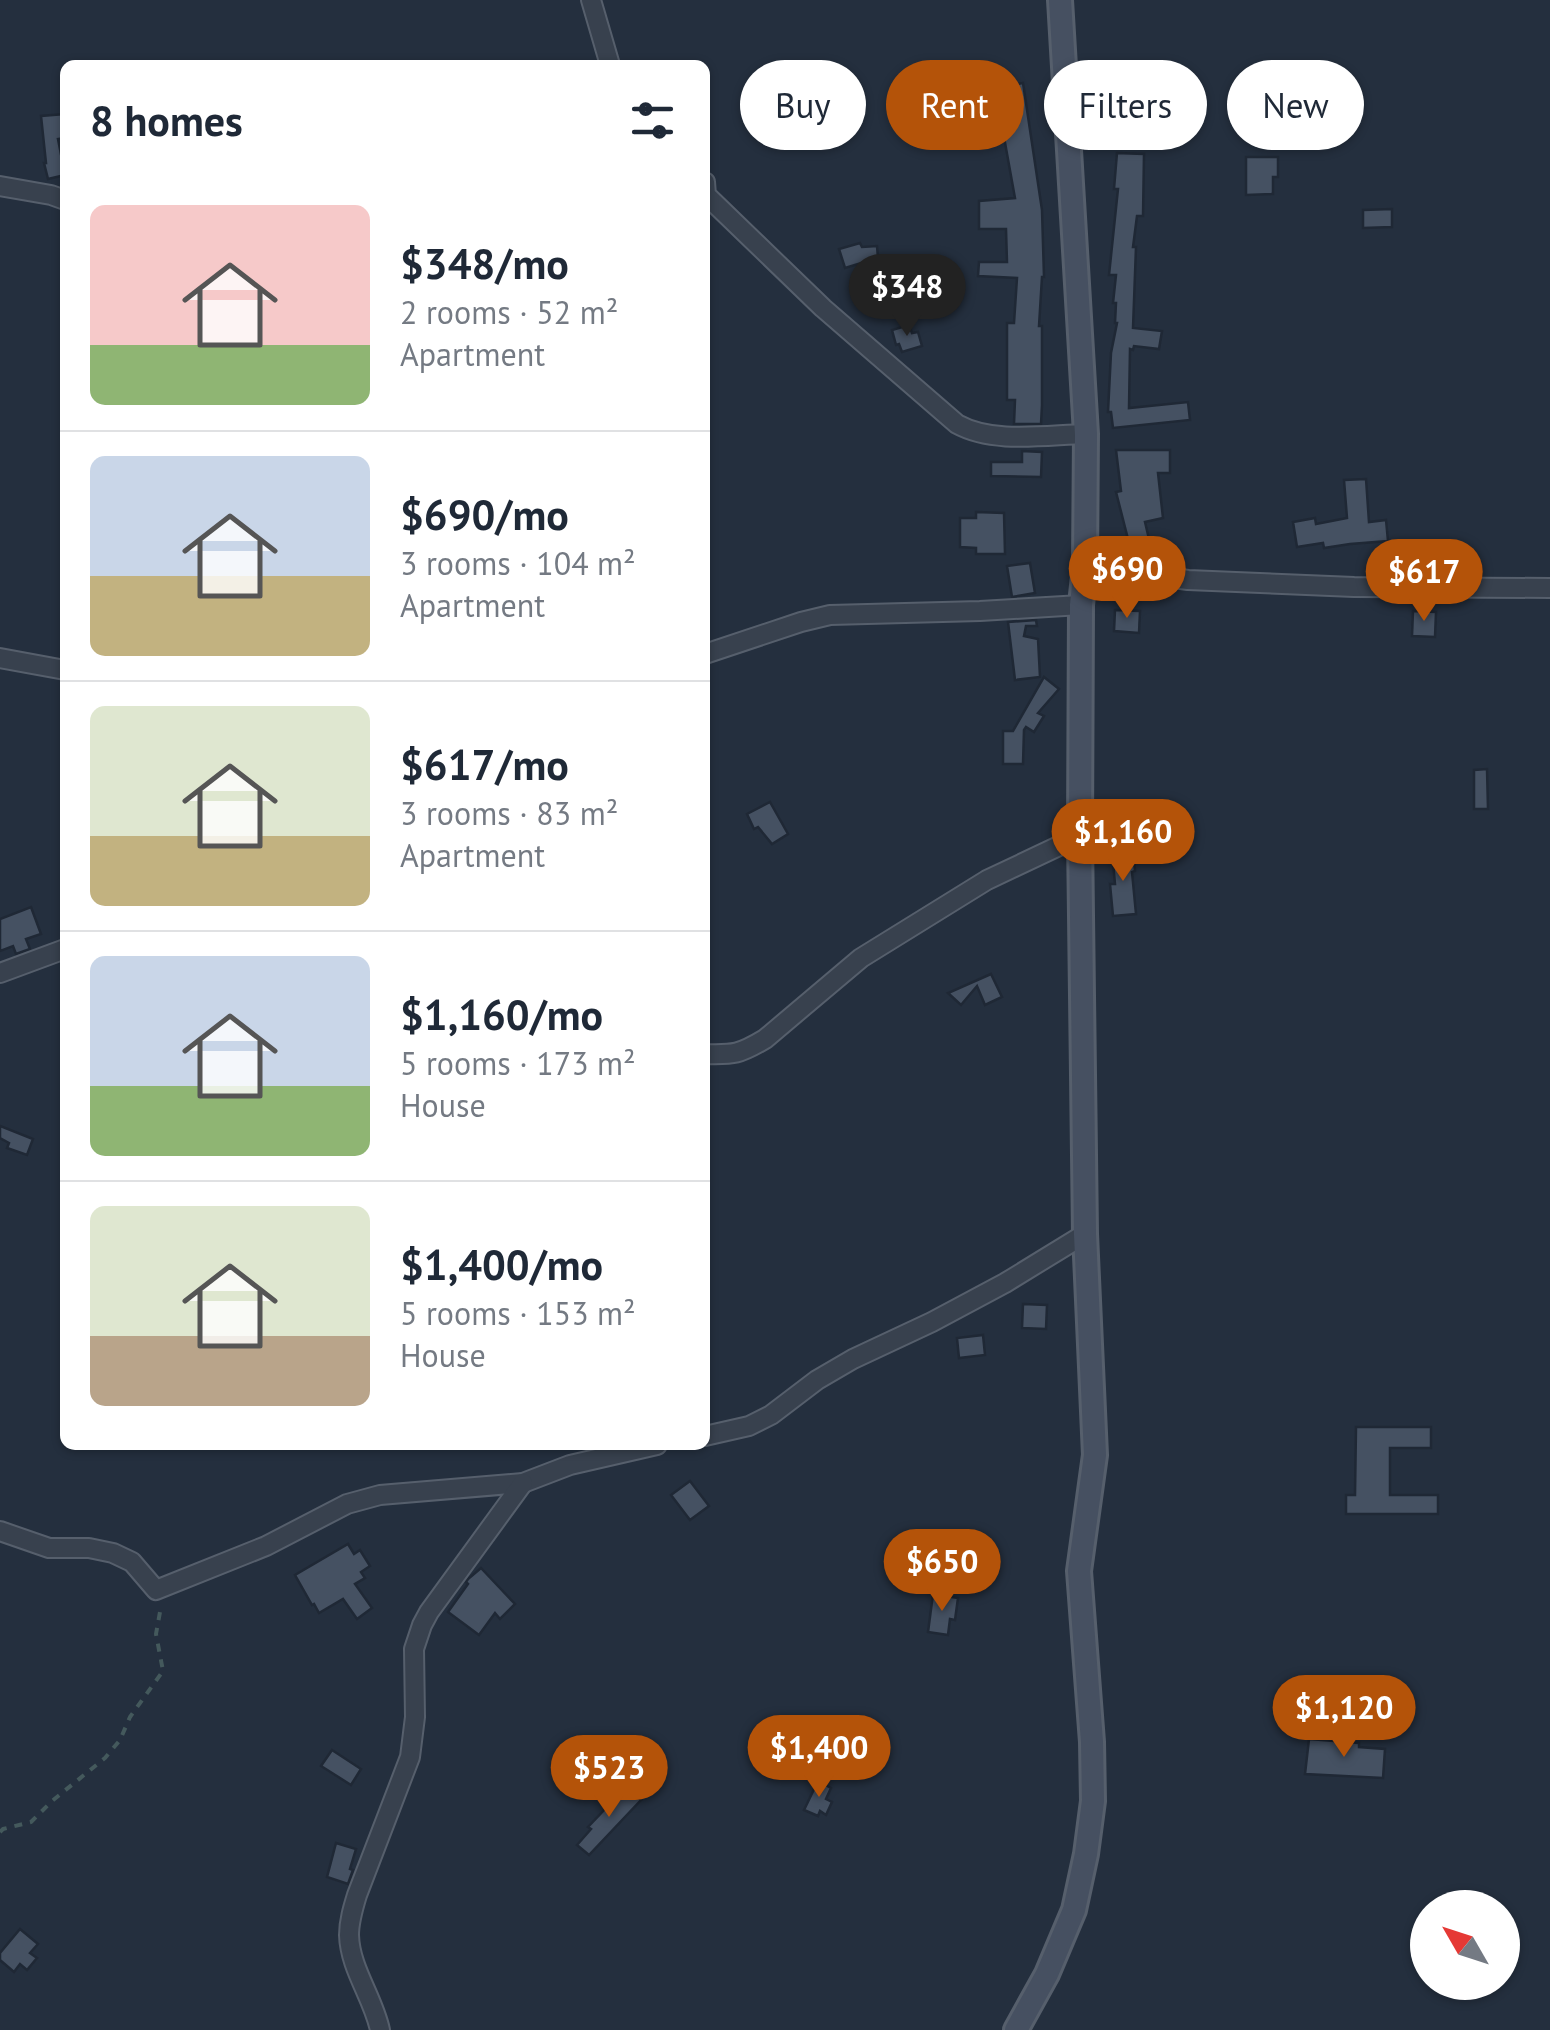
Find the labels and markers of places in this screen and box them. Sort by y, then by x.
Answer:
pin: $348 [848,254,966,339]
pin: $690 [1068,536,1186,621]
pin: $617 [1365,539,1483,624]
pin: $1,160 [1042,799,1204,884]
pin: $650 [883,1529,1001,1614]
pin: $1,120 [1263,1675,1425,1760]
pin: $1,400 [738,1715,900,1800]
pin: $523 [550,1735,668,1820]

